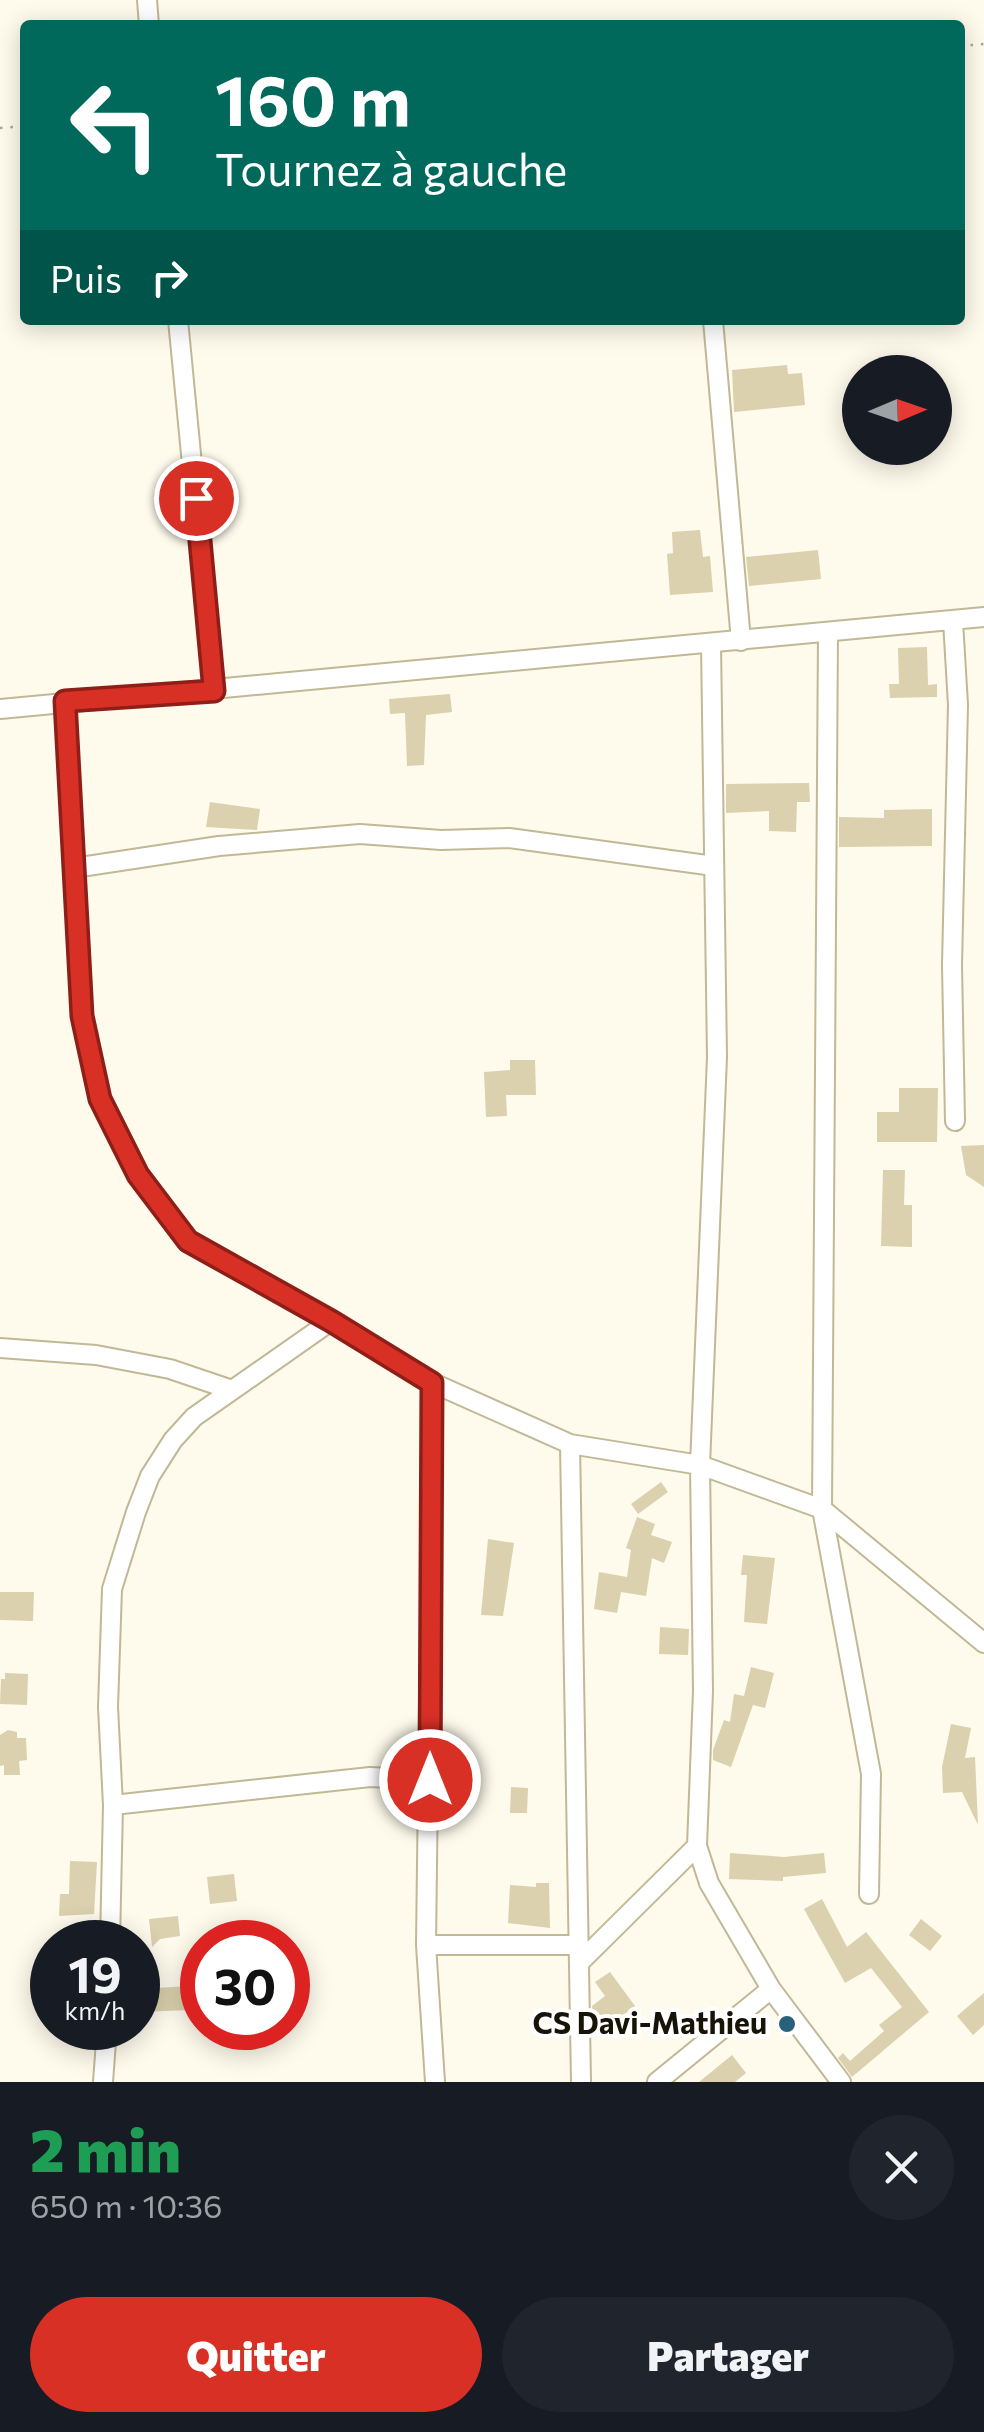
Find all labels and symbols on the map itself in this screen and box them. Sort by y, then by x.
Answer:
north arrow [842,355,952,465]
pin [154,456,239,541]
position arrow [378,1728,482,1832]
speed limit sign: 30 [180,1920,310,2050]
place label: CS Davi-Mathieu [532,2003,767,2040]
marker: CS Davi-Mathieu [776,2013,798,2035]

